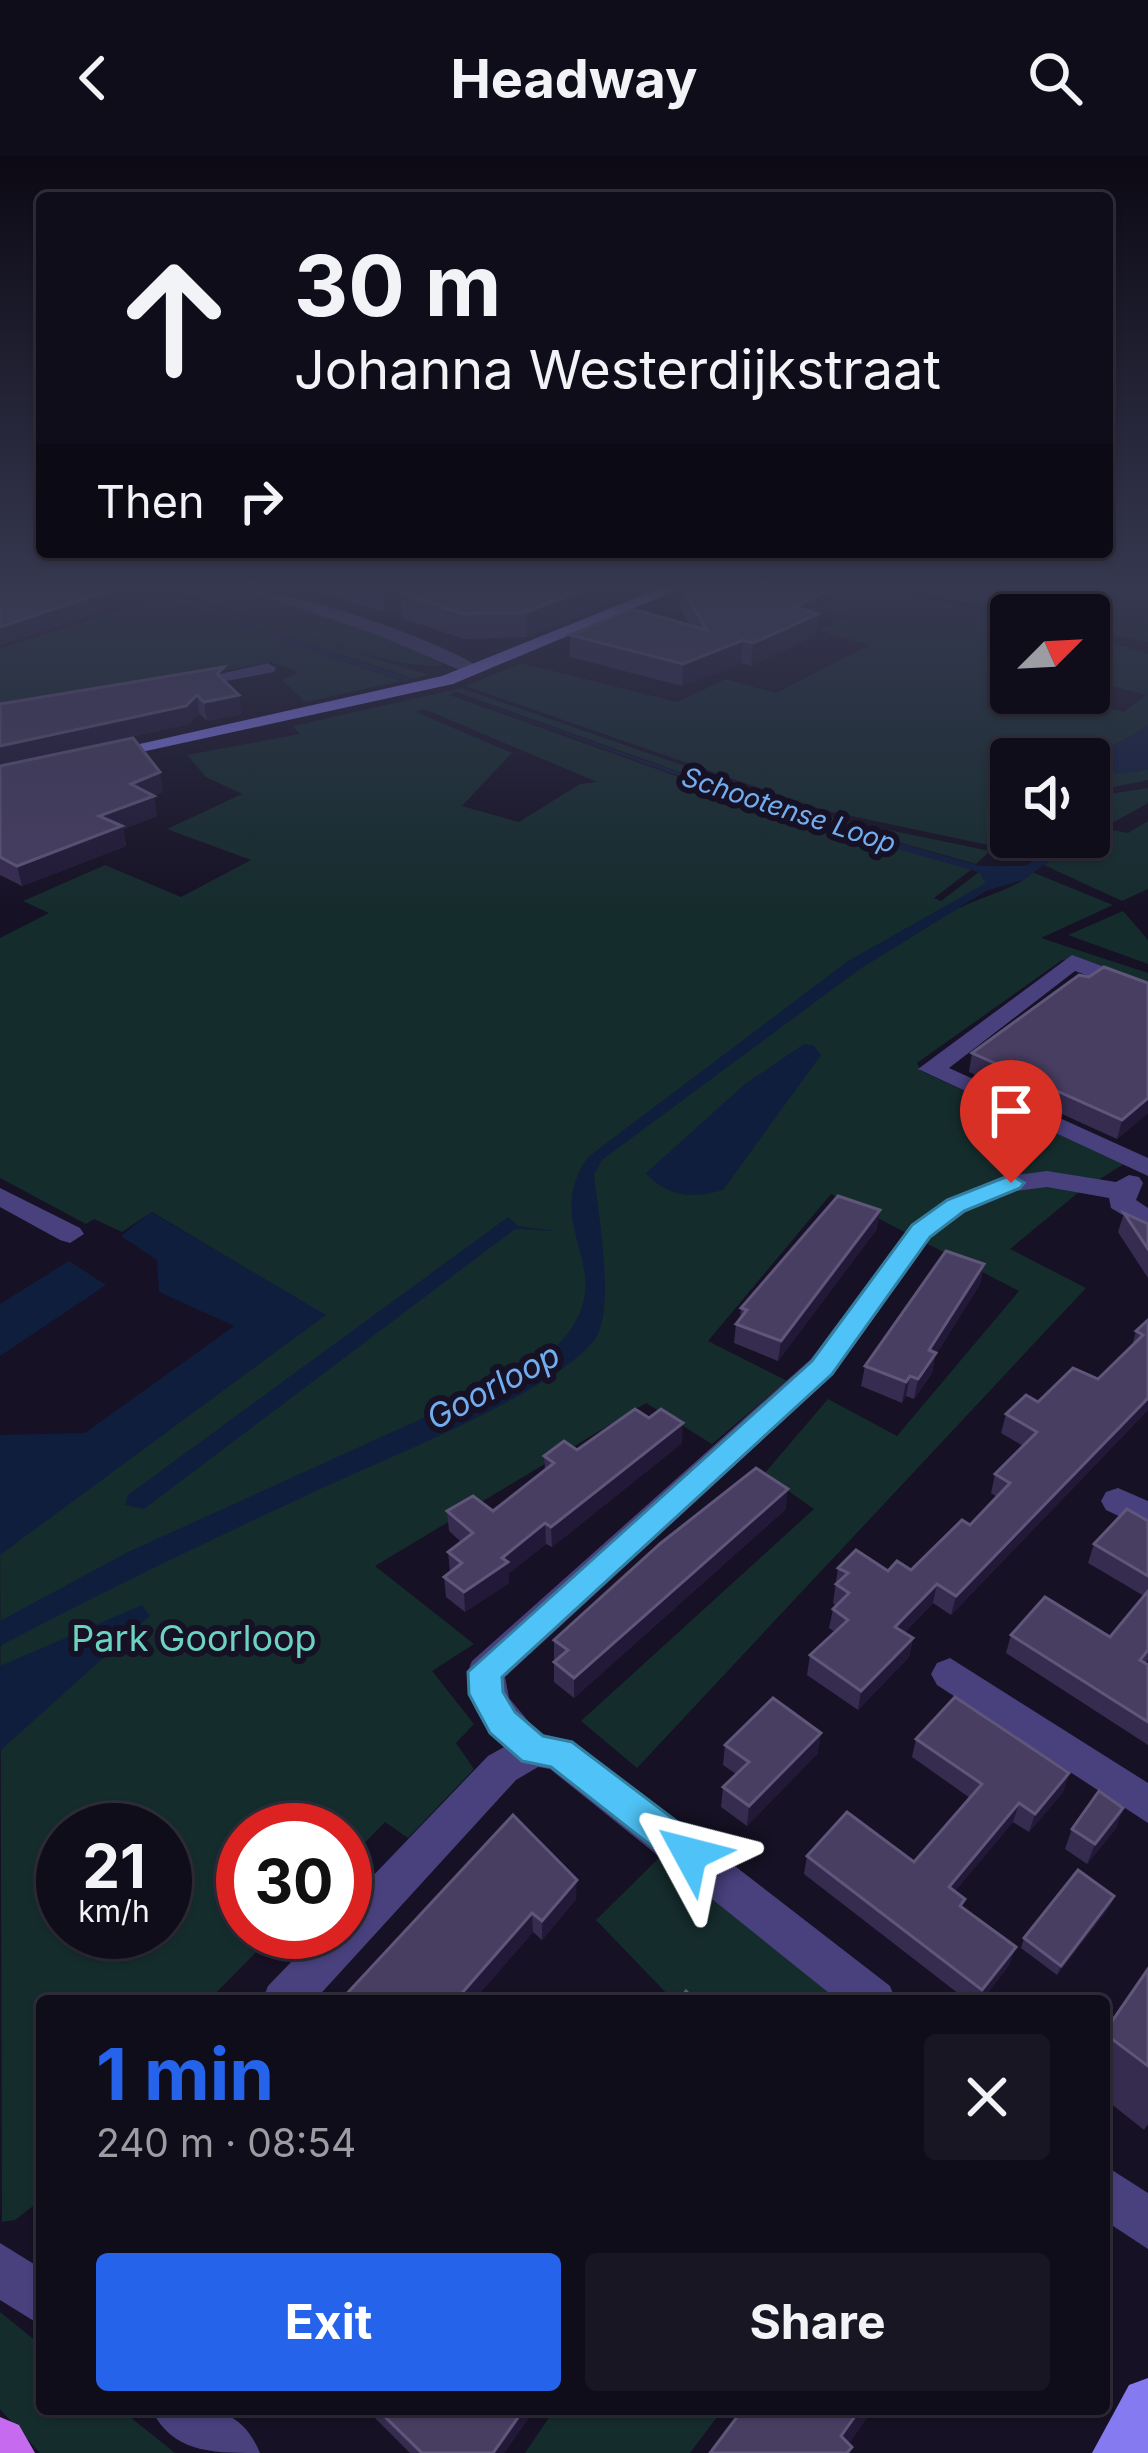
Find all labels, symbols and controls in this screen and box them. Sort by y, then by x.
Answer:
icon: back [60,45,126,111]
icon: search [1022,45,1088,111]
text: Headway [450,46,698,111]
text: 30 m [294,235,501,336]
icon: ahead [96,240,252,396]
text: Johanna Westerdijkstraat [294,337,941,402]
icon: right [228,468,294,534]
text: Then [96,474,204,529]
north arrow [990,594,1110,714]
map controls [990,594,1110,858]
button: sound [990,738,1110,858]
water label: Schootense Loop [678,760,900,860]
pin [960,1060,1062,1183]
icon: arrive [978,1078,1044,1144]
water label: Goorloop [420,1334,566,1438]
park label: Park Goorloop [71,1616,317,1660]
position arrow [627,1791,753,1917]
speed limit sign: 30 [216,1803,372,1959]
text: 21 [82,1830,146,1902]
text: km/h [78,1893,150,1929]
text: 1 min [96,2030,274,2117]
button: close [924,2034,1050,2160]
text: 240 m · 08:54 [96,2119,356,2166]
button: Exit [96,2253,561,2391]
button: Share [585,2253,1050,2391]

